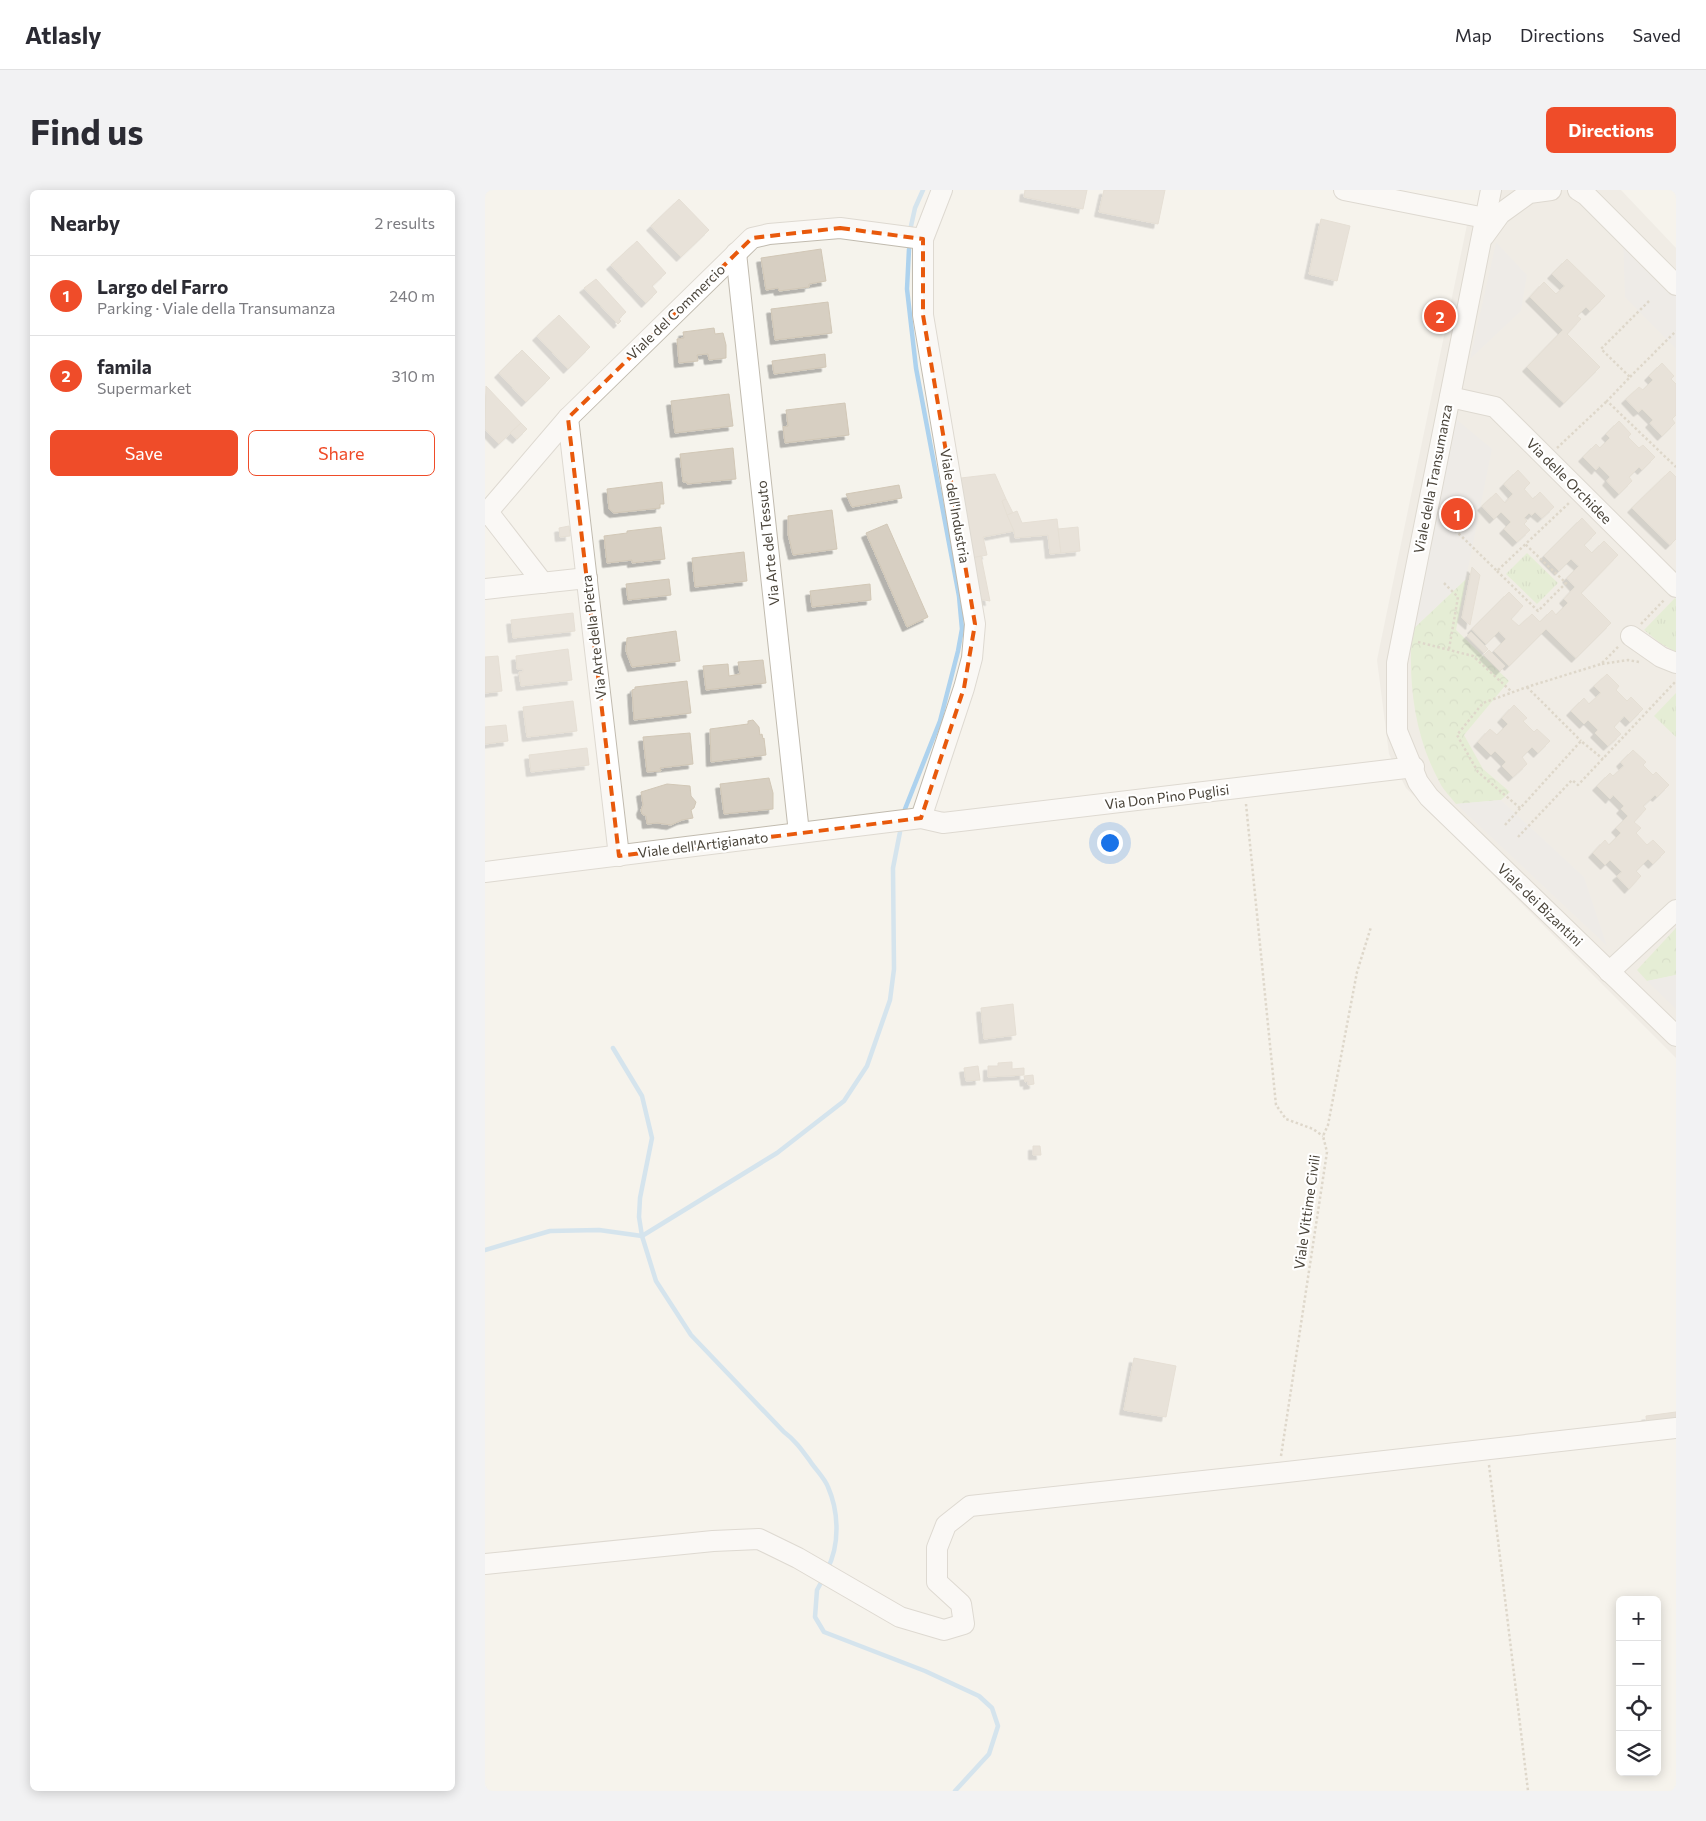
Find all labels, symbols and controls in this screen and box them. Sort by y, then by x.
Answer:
text: Atlasly [25,20,102,49]
text: Map [1455,24,1492,46]
text: Directions [1520,24,1604,46]
text: Saved [1632,24,1681,46]
button: Directions [1546,107,1676,153]
text: Find us [30,109,144,152]
text: Nearby [50,210,120,235]
text: 2 results [374,213,435,232]
street label: Viale del Commercio [623,260,728,363]
text: Largo del Farro [97,275,228,298]
text: 1 [62,286,70,305]
text: 240 m [389,286,435,305]
pin: 2 [1424,297,1456,335]
text: Parking · Viale della Transumanza [97,298,335,317]
text: famila [97,355,152,378]
text: 2 [61,366,71,385]
text: 310 m [392,366,435,385]
text: Supermarket [97,378,192,397]
street label: Viale della Transumanza [1410,403,1455,555]
button: Save [50,430,238,476]
button: Share [248,430,435,476]
street label: Via delle Orchidee [1523,434,1616,527]
street label: Viale dell'Industria [937,447,974,565]
street label: Via Arte del Tessuto [752,480,783,606]
pin: 1 [1441,495,1473,533]
street label: Via Arte della Pietra [577,574,610,700]
street label: Via Don Pino Puglisi [1104,780,1230,813]
street label: Viale dell'Artigianato [637,828,769,861]
your location [1097,830,1123,856]
street label: Viale dei Bizantini [1494,860,1586,950]
street label: Viale Vittime Civili [1290,1153,1323,1270]
map controls [1616,1596,1661,1776]
button: + [1616,1596,1661,1641]
button: − [1616,1641,1661,1686]
button: locate [1616,1686,1661,1731]
button: layers [1616,1731,1661,1776]

